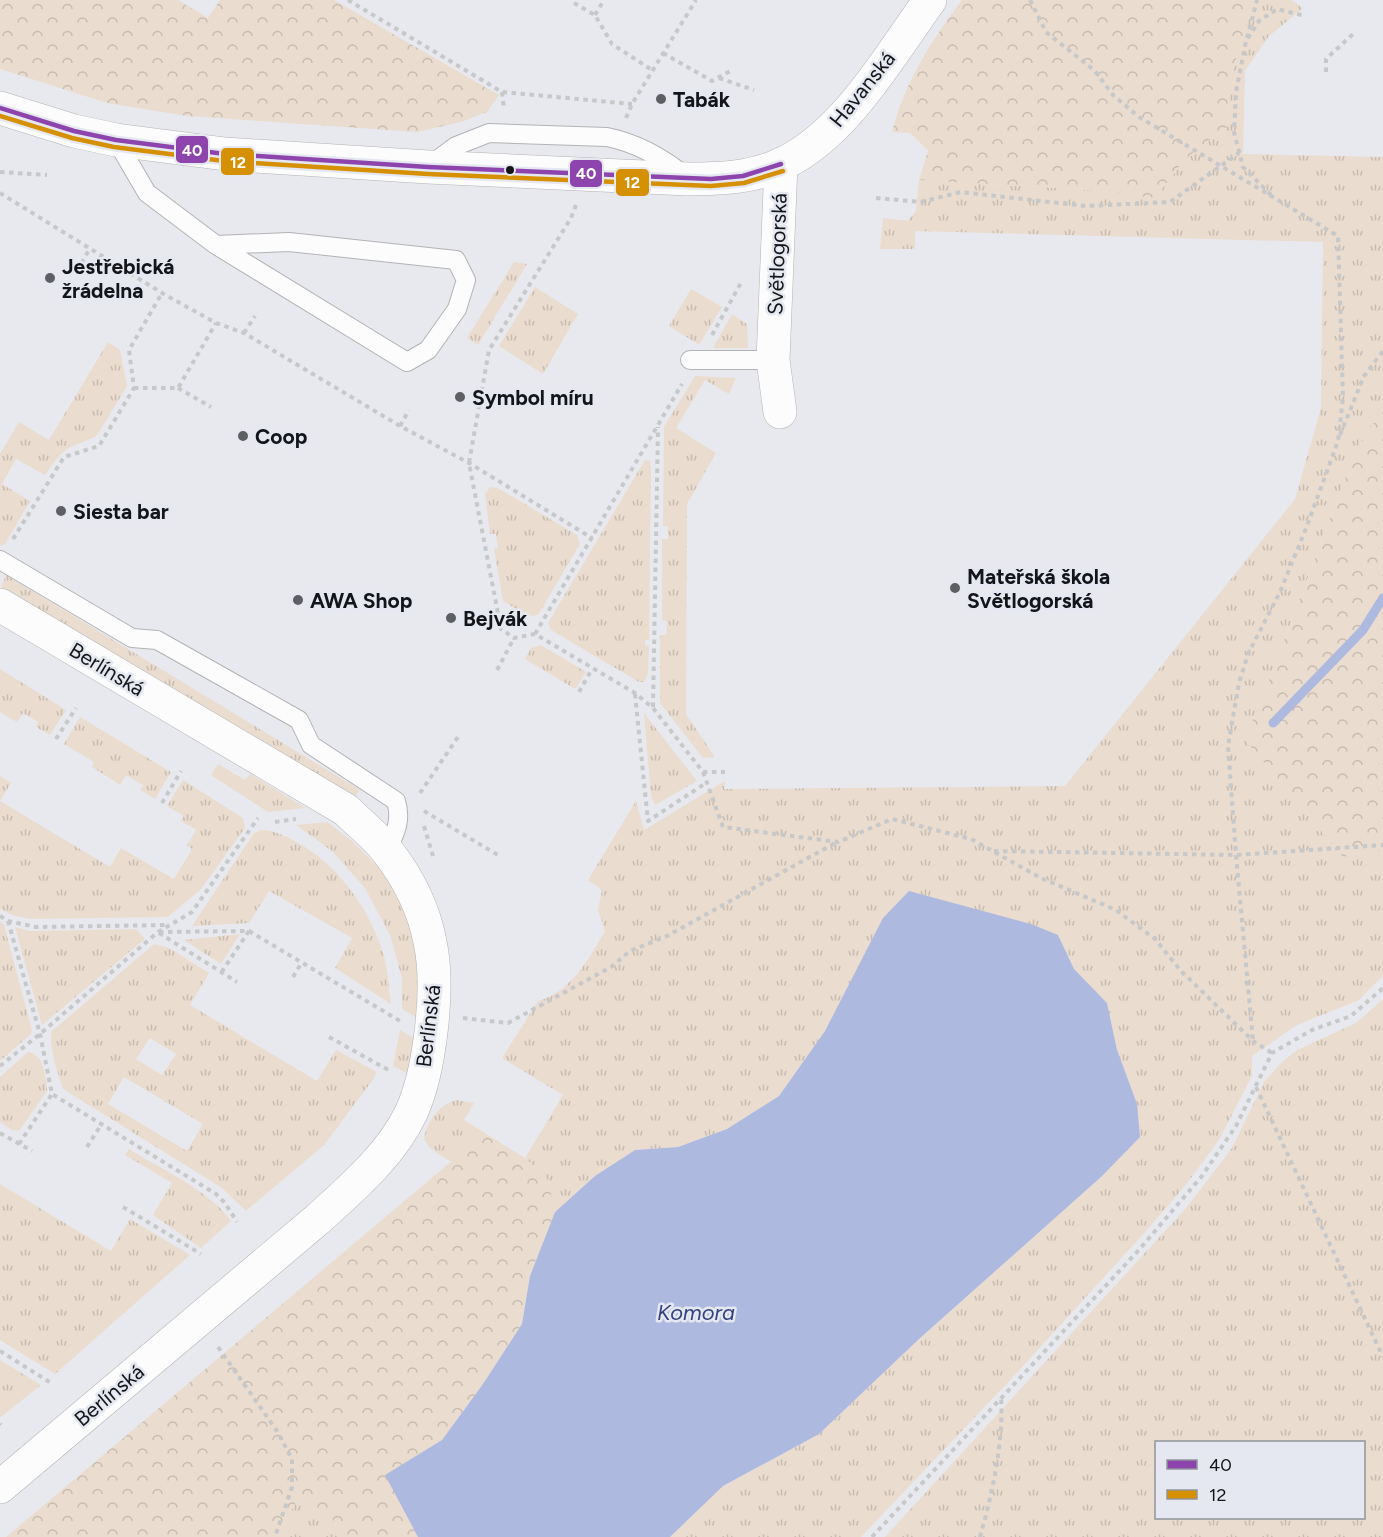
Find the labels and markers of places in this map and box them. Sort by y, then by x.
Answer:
place label: Tabák [673,87,731,112]
marker: Tabák [654,92,668,106]
unlabelled marker [504,164,516,176]
place label: Jestřebická žrádelna [62,254,174,303]
marker: Jestřebická žrádelna [43,271,57,285]
place label: Symbol míru [472,385,594,410]
marker: Symbol míru [453,390,467,404]
place label: Coop [255,424,307,449]
marker: Coop [236,429,250,443]
place label: Siesta bar [73,499,169,524]
marker: Siesta bar [54,504,68,518]
place label: Mateřská škola Světlogorská [967,564,1110,613]
marker: Mateřská škola Světlogorská [948,581,962,595]
place label: AWA Shop [310,588,412,613]
marker: AWA Shop [291,593,305,607]
place label: Bejvák [463,606,528,631]
marker: Bejvák [444,611,458,625]

